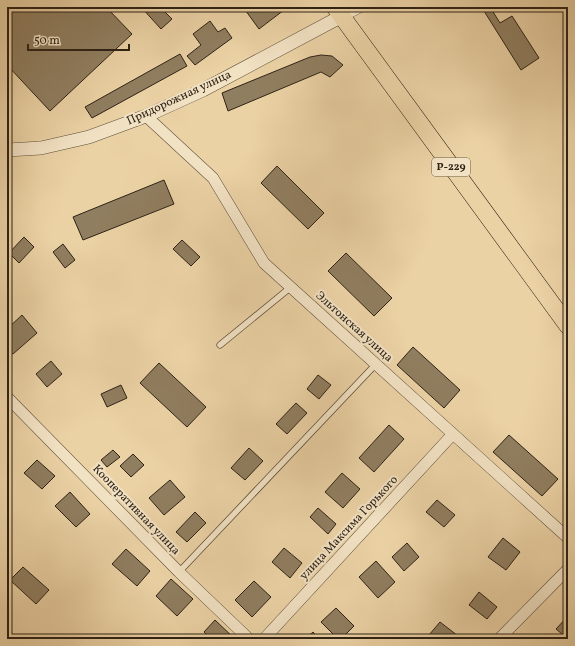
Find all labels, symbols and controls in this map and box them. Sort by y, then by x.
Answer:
scale bar [28,26,129,52]
text: 50 m [34,33,60,49]
street label: Придорожная улица [124,67,234,129]
road number: Р-229 [432,158,470,176]
street label: Эльтонская улица [312,288,396,366]
street label: Кооперативная улица [89,461,183,559]
street label: улица Максима Горького [296,472,402,584]

